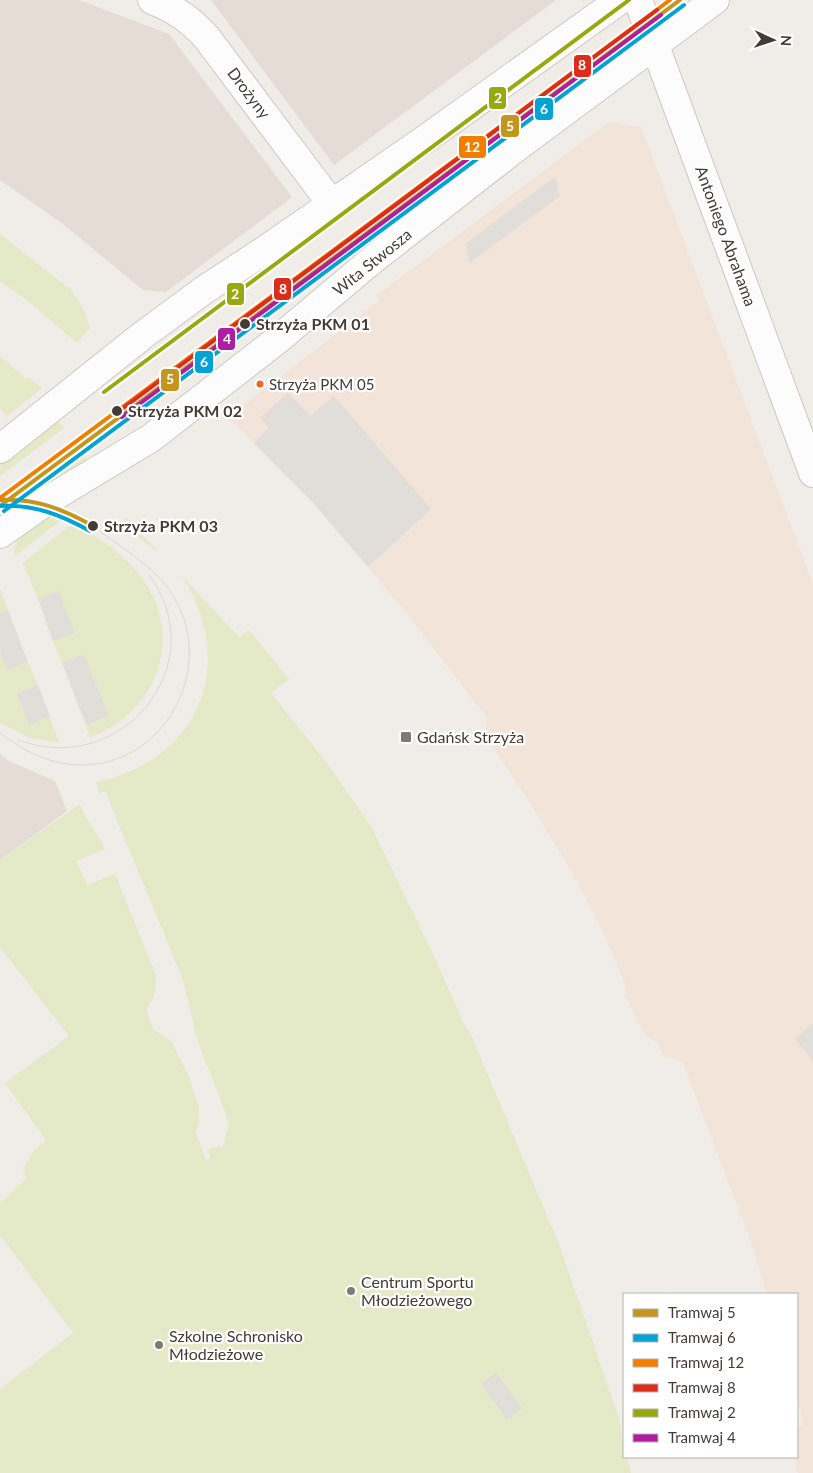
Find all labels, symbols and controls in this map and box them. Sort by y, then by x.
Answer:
north arrow [748,15,798,65]
text: N [778,35,795,47]
line badge: 8 [573,54,592,78]
text: 8 [578,56,586,73]
street label: Drożyny [224,63,275,123]
line badge: 2 [488,86,507,110]
text: 2 [494,89,502,106]
line badge: 6 [534,97,554,121]
text: 6 [540,100,548,117]
line badge: 5 [500,114,520,138]
text: 5 [506,117,514,134]
line badge: 12 [458,135,487,159]
text: 12 [464,138,480,155]
street label: Antoniego Abrahama [692,163,761,309]
street label: Wita Stwosza [328,224,415,299]
line badge: 8 [273,277,292,301]
text: 8 [279,280,287,297]
line badge: 2 [226,282,245,306]
text: 2 [231,285,239,302]
place label: Strzyża PKM 01 [256,314,370,333]
marker: Strzyża PKM 01 [238,317,252,331]
line badge: 4 [217,327,236,351]
text: 4 [223,330,231,347]
line badge: 6 [194,350,214,374]
text: 6 [200,353,208,370]
line badge: 5 [160,368,180,392]
text: 5 [166,370,174,387]
place label: Strzyża PKM 05 [269,375,374,393]
marker: Strzyża PKM 05 [255,379,265,389]
place label: Strzyża PKM 02 [128,401,242,420]
marker: Strzyża PKM 02 [110,404,124,418]
place label: Strzyża PKM 03 [104,516,218,535]
marker: Strzyża PKM 03 [86,519,100,533]
place label: Gdańsk Strzyża [417,727,524,746]
marker: Gdańsk Strzyża [399,730,413,744]
place label: Centrum Sportu Młodzieżowego [361,1272,474,1309]
marker: Centrum Sportu Młodzieżowego [345,1285,357,1297]
legend [623,1293,798,1458]
text: Tramwaj 5 [668,1303,736,1321]
place label: Szkolne Schronisko Młodzieżowe [169,1326,303,1363]
text: Tramwaj 6 [668,1328,736,1346]
marker: Szkolne Schronisko Młodzieżowe [153,1339,165,1351]
text: Tramwaj 12 [668,1353,744,1371]
text: Tramwaj 8 [668,1378,736,1396]
text: Tramwaj 2 [668,1403,736,1421]
text: Tramwaj 4 [668,1428,736,1446]

